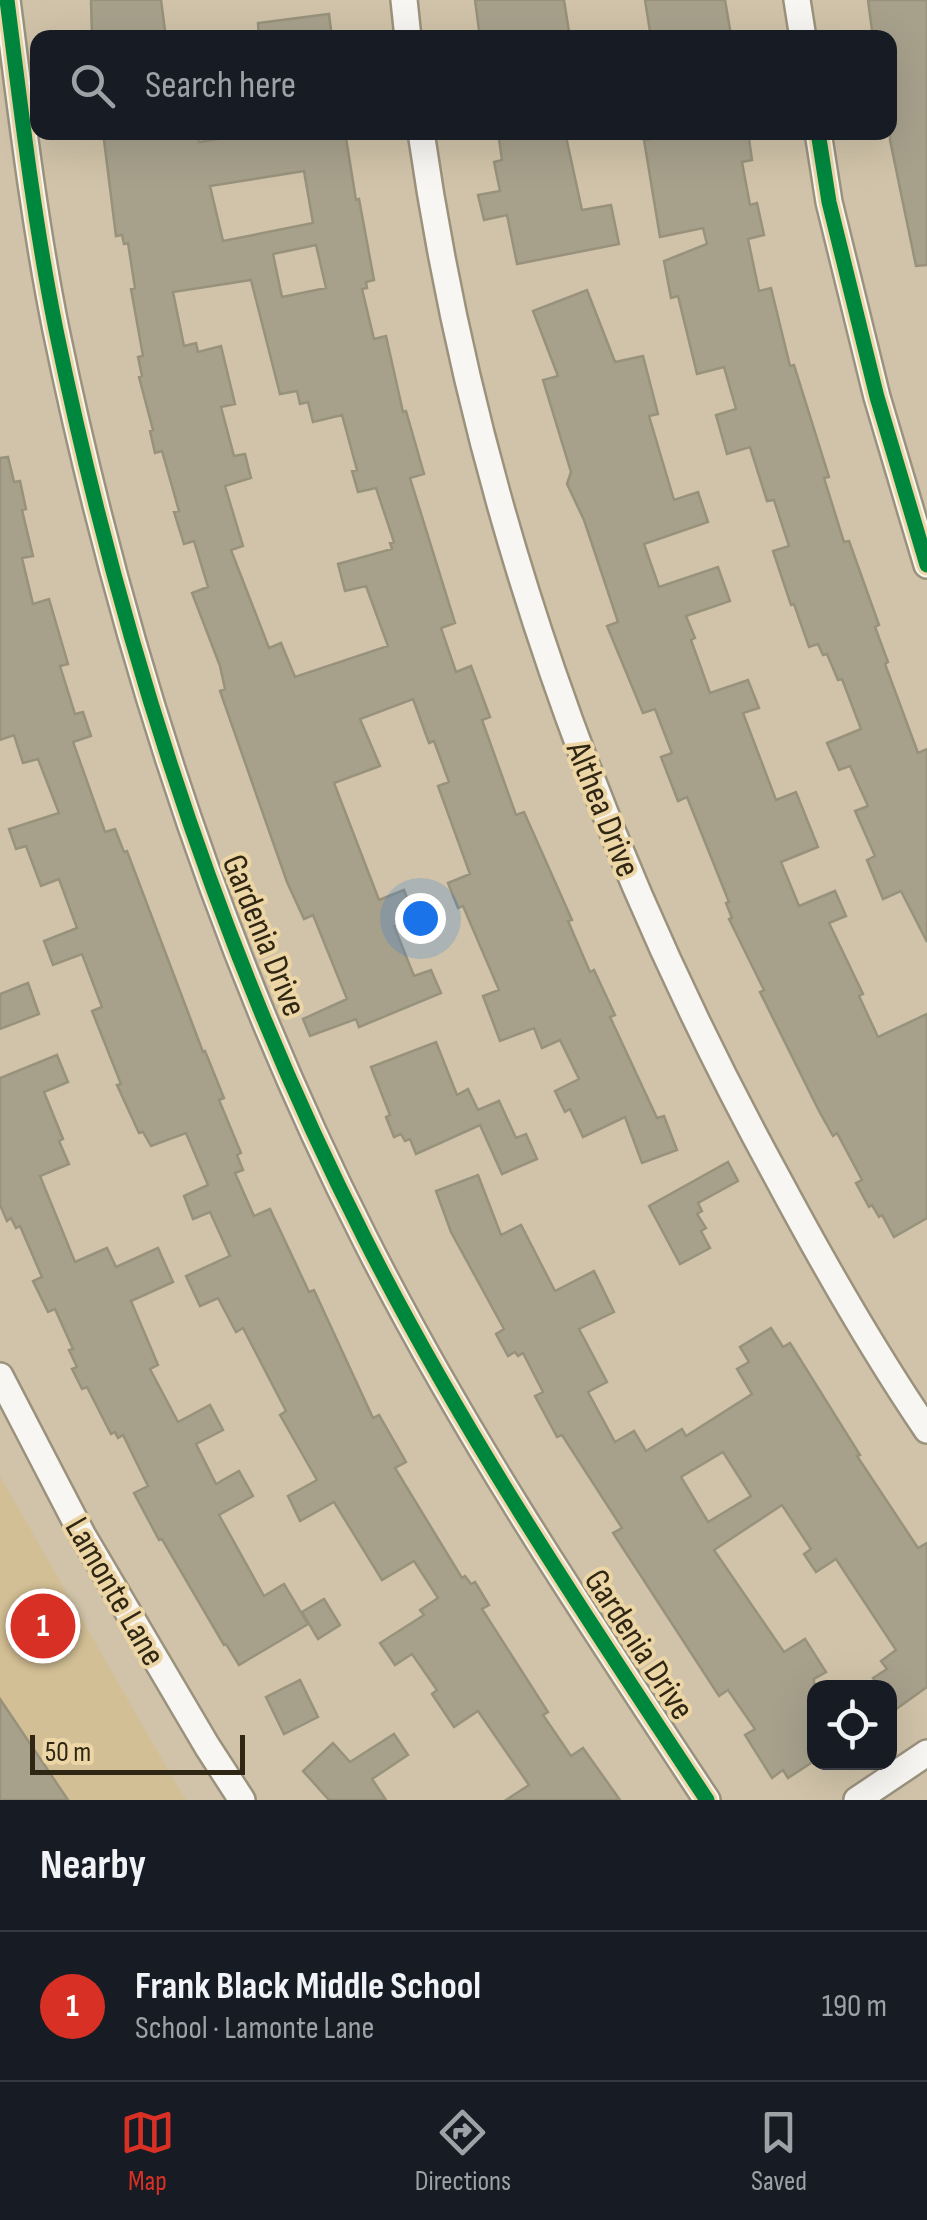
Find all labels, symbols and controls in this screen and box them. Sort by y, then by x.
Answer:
search box [30,30,897,140]
icon: search [65,58,120,113]
text: Search here [145,63,296,108]
street label: Althea Drive [556,735,649,883]
street label: Gardenia Drive [212,848,315,1023]
your location [395,893,446,944]
street label: Lamonte Lane [55,1510,174,1674]
street label: Gardenia Drive [574,1562,703,1728]
pin: 1 [10,1588,76,1664]
map controls [807,1680,897,1770]
button: locate [807,1680,897,1770]
scale bar [30,1730,245,1774]
text: 50 m [45,1736,91,1769]
text: Nearby [40,1840,146,1891]
text: Frank Black Middle School [135,1964,481,2009]
text: 1 [66,1987,79,2026]
text: 190 m [822,1987,887,2026]
text: School · Lamonte Lane [135,2009,374,2048]
tab: Map [120,2105,175,2198]
tab: Directions [415,2105,511,2198]
tab: Saved [751,2105,807,2198]

